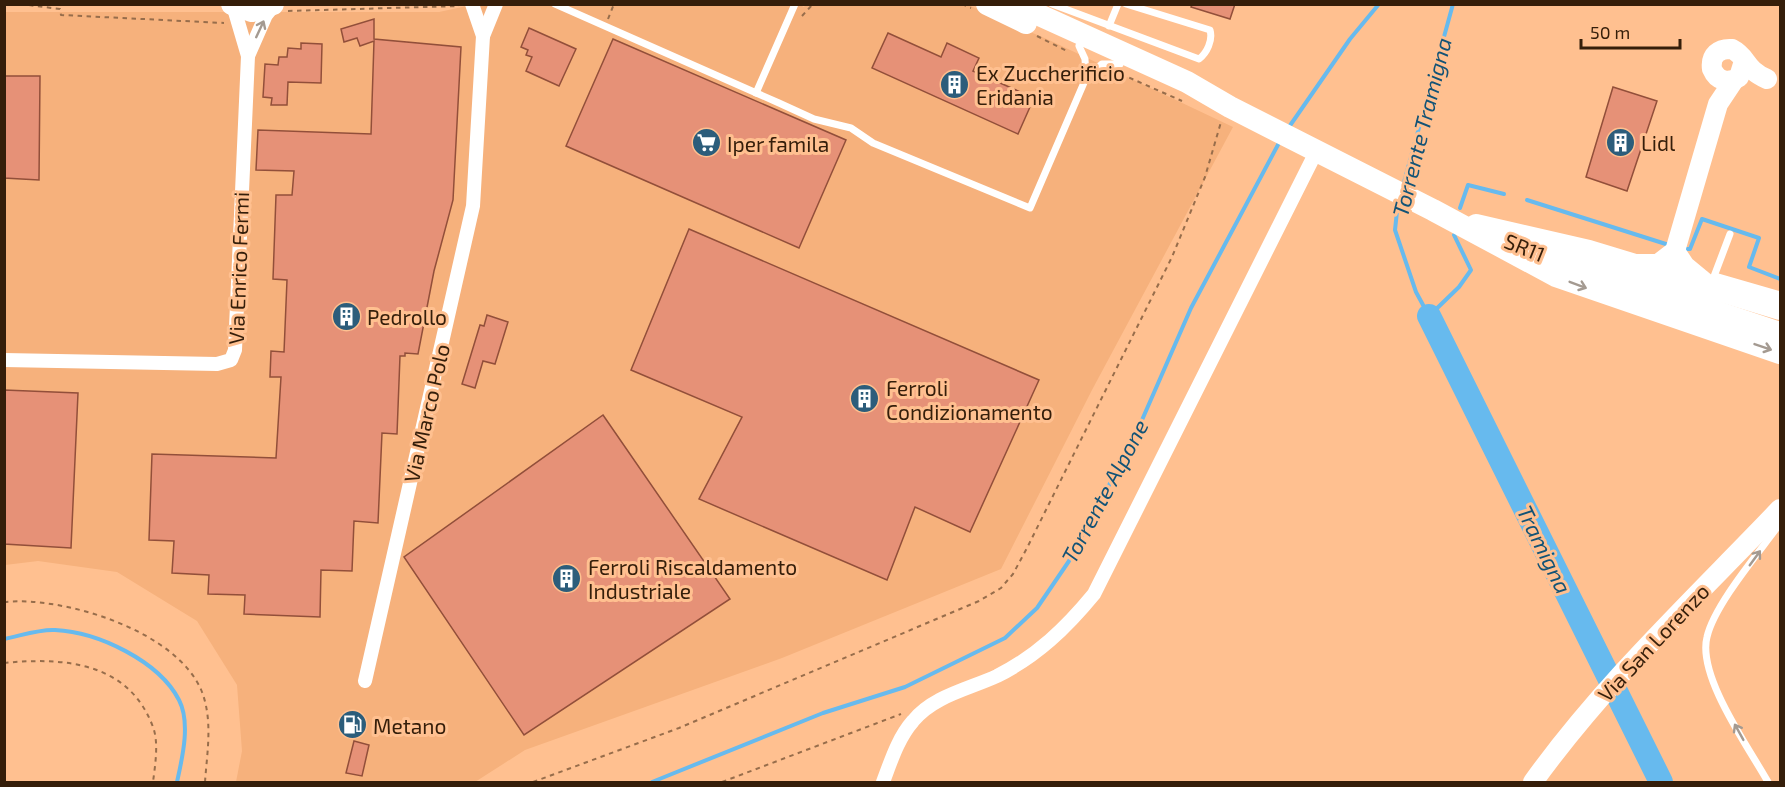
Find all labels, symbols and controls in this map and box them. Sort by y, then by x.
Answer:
scale bar [1581,12,1680,50]
one-way arrow [254,21,266,39]
text: 50 m [1590,21,1630,43]
water label: Torrente Tramigna [1386,35,1456,219]
place label: Ex Zuccherificio Eridania [976,60,1125,109]
building icon: Ex Zuccherificio Eridania [939,68,971,100]
building icon: Lidl [1604,126,1636,158]
supermarket icon: Iper famila [690,127,722,159]
place label: Lidl [1641,130,1676,155]
place label: Iper famila [727,131,829,156]
street label: Via Enrico Fermi [223,191,253,345]
street label: SR11 [1501,228,1549,266]
one-way arrow [1569,280,1587,291]
building icon: Pedrollo [330,300,362,332]
place label: Pedrollo [367,304,447,329]
street label: Via Marco Polo [398,341,454,485]
one-way arrow [1753,342,1772,353]
place label: Ferroli Condizionamento [886,375,1053,424]
building icon: Ferroli Condizionamento [849,383,881,415]
water label: Torrente Alpone [1055,415,1153,567]
water label: Tramigna [1513,501,1577,597]
one-way arrow [1748,550,1761,566]
place label: Ferroli Riscaldamento Industriale [588,554,797,603]
building icon: Ferroli Riscaldamento Industriale [551,562,583,594]
street label: Via San Lorenzo [1592,578,1714,706]
fuel station icon: Metano [336,709,368,741]
place label: Metano [373,713,446,738]
one-way arrow [1733,723,1745,740]

